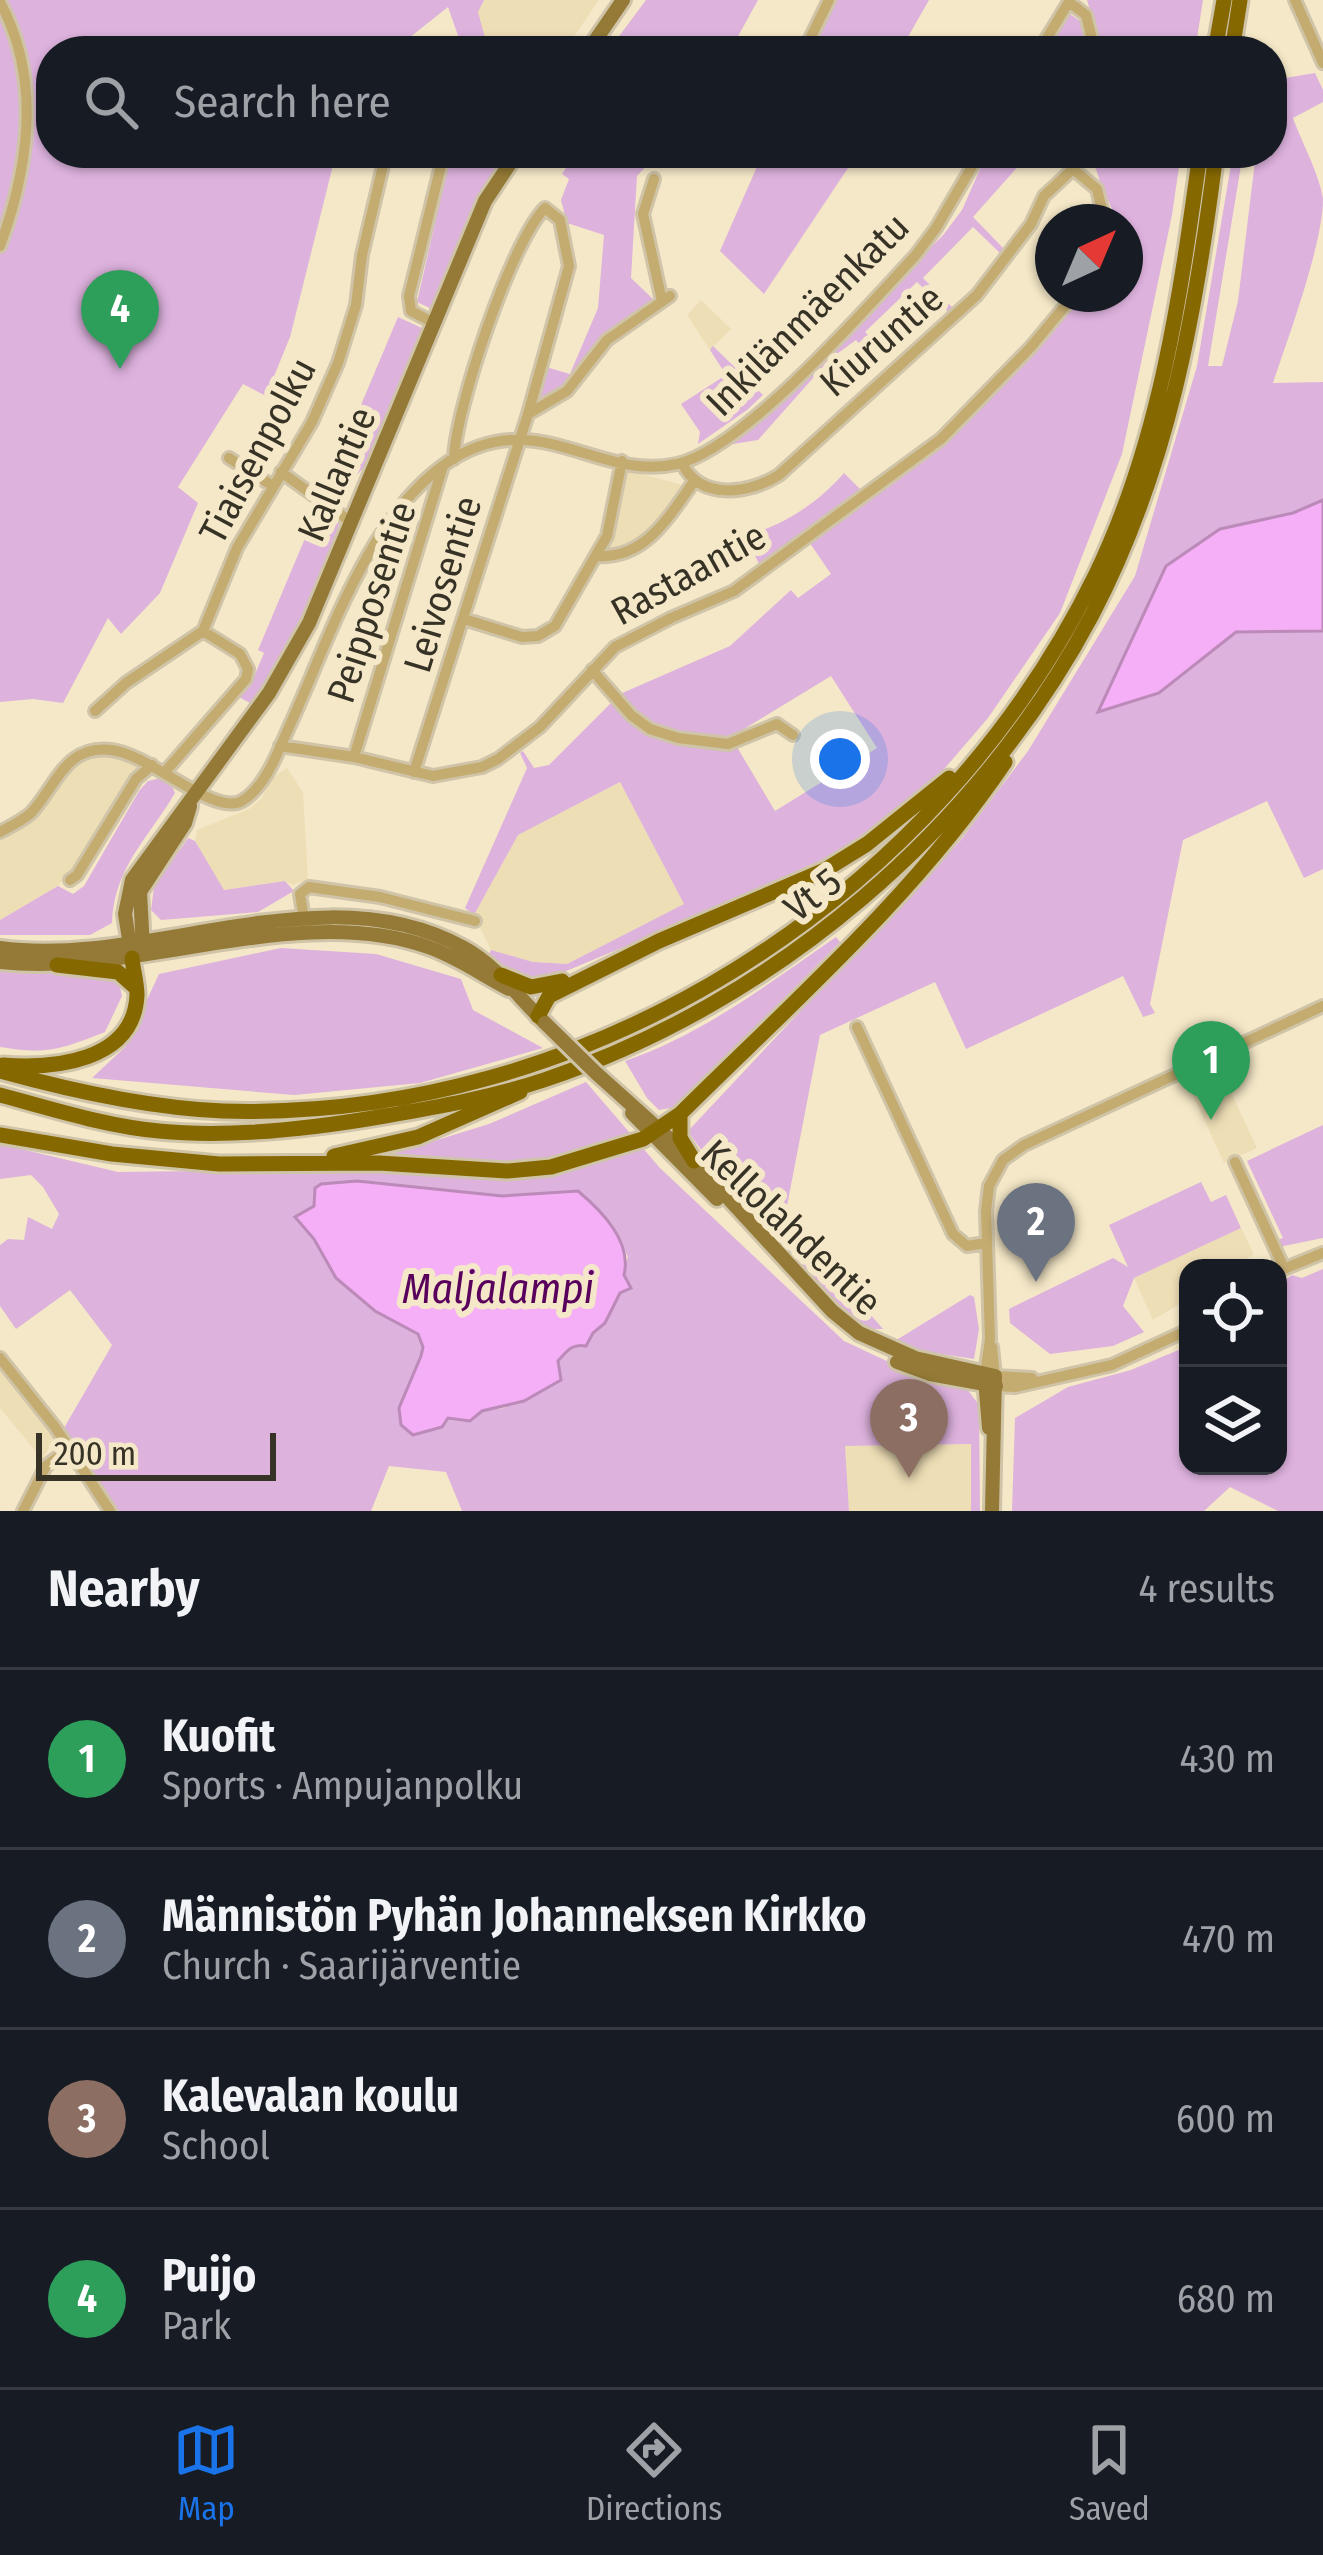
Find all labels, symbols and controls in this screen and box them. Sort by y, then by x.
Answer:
search box [36,36,1287,168]
icon: search [78,69,144,135]
text: Search here [174,75,391,129]
street label: Inkilänmäenkatu [697,204,918,425]
north arrow [1035,204,1143,312]
pin: 4 [81,270,159,369]
street label: Kiuruntie [811,275,952,406]
street label: Tiaisenpolku [190,350,326,551]
street label: Kallantie [288,401,386,548]
street label: Leivosentie [394,491,491,678]
street label: Peipposentie [318,496,426,709]
street label: Rastaantie [603,513,774,635]
your location [810,729,870,789]
street label: Vt 5 [775,858,850,931]
pin: 1 [1172,1021,1250,1120]
street label: Kellolahdentie [692,1130,891,1325]
pin: 2 [997,1183,1075,1282]
map controls [1179,1259,1287,1475]
button: locate [1179,1259,1287,1367]
water label: Maljalampi [402,1264,595,1314]
button: layers [1179,1367,1287,1475]
pin: 3 [870,1379,948,1478]
scale bar [36,1427,276,1480]
text: 200 m [54,1434,136,1474]
text: Nearby [48,1558,200,1620]
text: 4 results [1138,1566,1275,1612]
text: Kuofit [162,1709,275,1763]
text: 1 [79,1736,95,1782]
text: 430 m [1180,1736,1275,1782]
text: Sports · Ampujanpolku [162,1763,523,1809]
text: Männistön Pyhän Johanneksen Kirkko [162,1889,867,1943]
text: 2 [78,1916,96,1962]
text: 470 m [1182,1916,1275,1962]
text: Church · Saarijärventie [162,1943,521,1989]
text: Kalevalan koulu [162,2069,459,2123]
text: 3 [78,2096,96,2142]
text: 600 m [1176,2096,1275,2142]
text: School [162,2123,270,2169]
text: Puijo [162,2249,256,2303]
text: 4 [77,2276,97,2322]
text: 680 m [1177,2276,1275,2322]
text: Park [162,2303,231,2349]
tab: Map [173,2417,239,2529]
tab: Directions [586,2417,722,2529]
tab: Saved [1069,2417,1150,2529]

